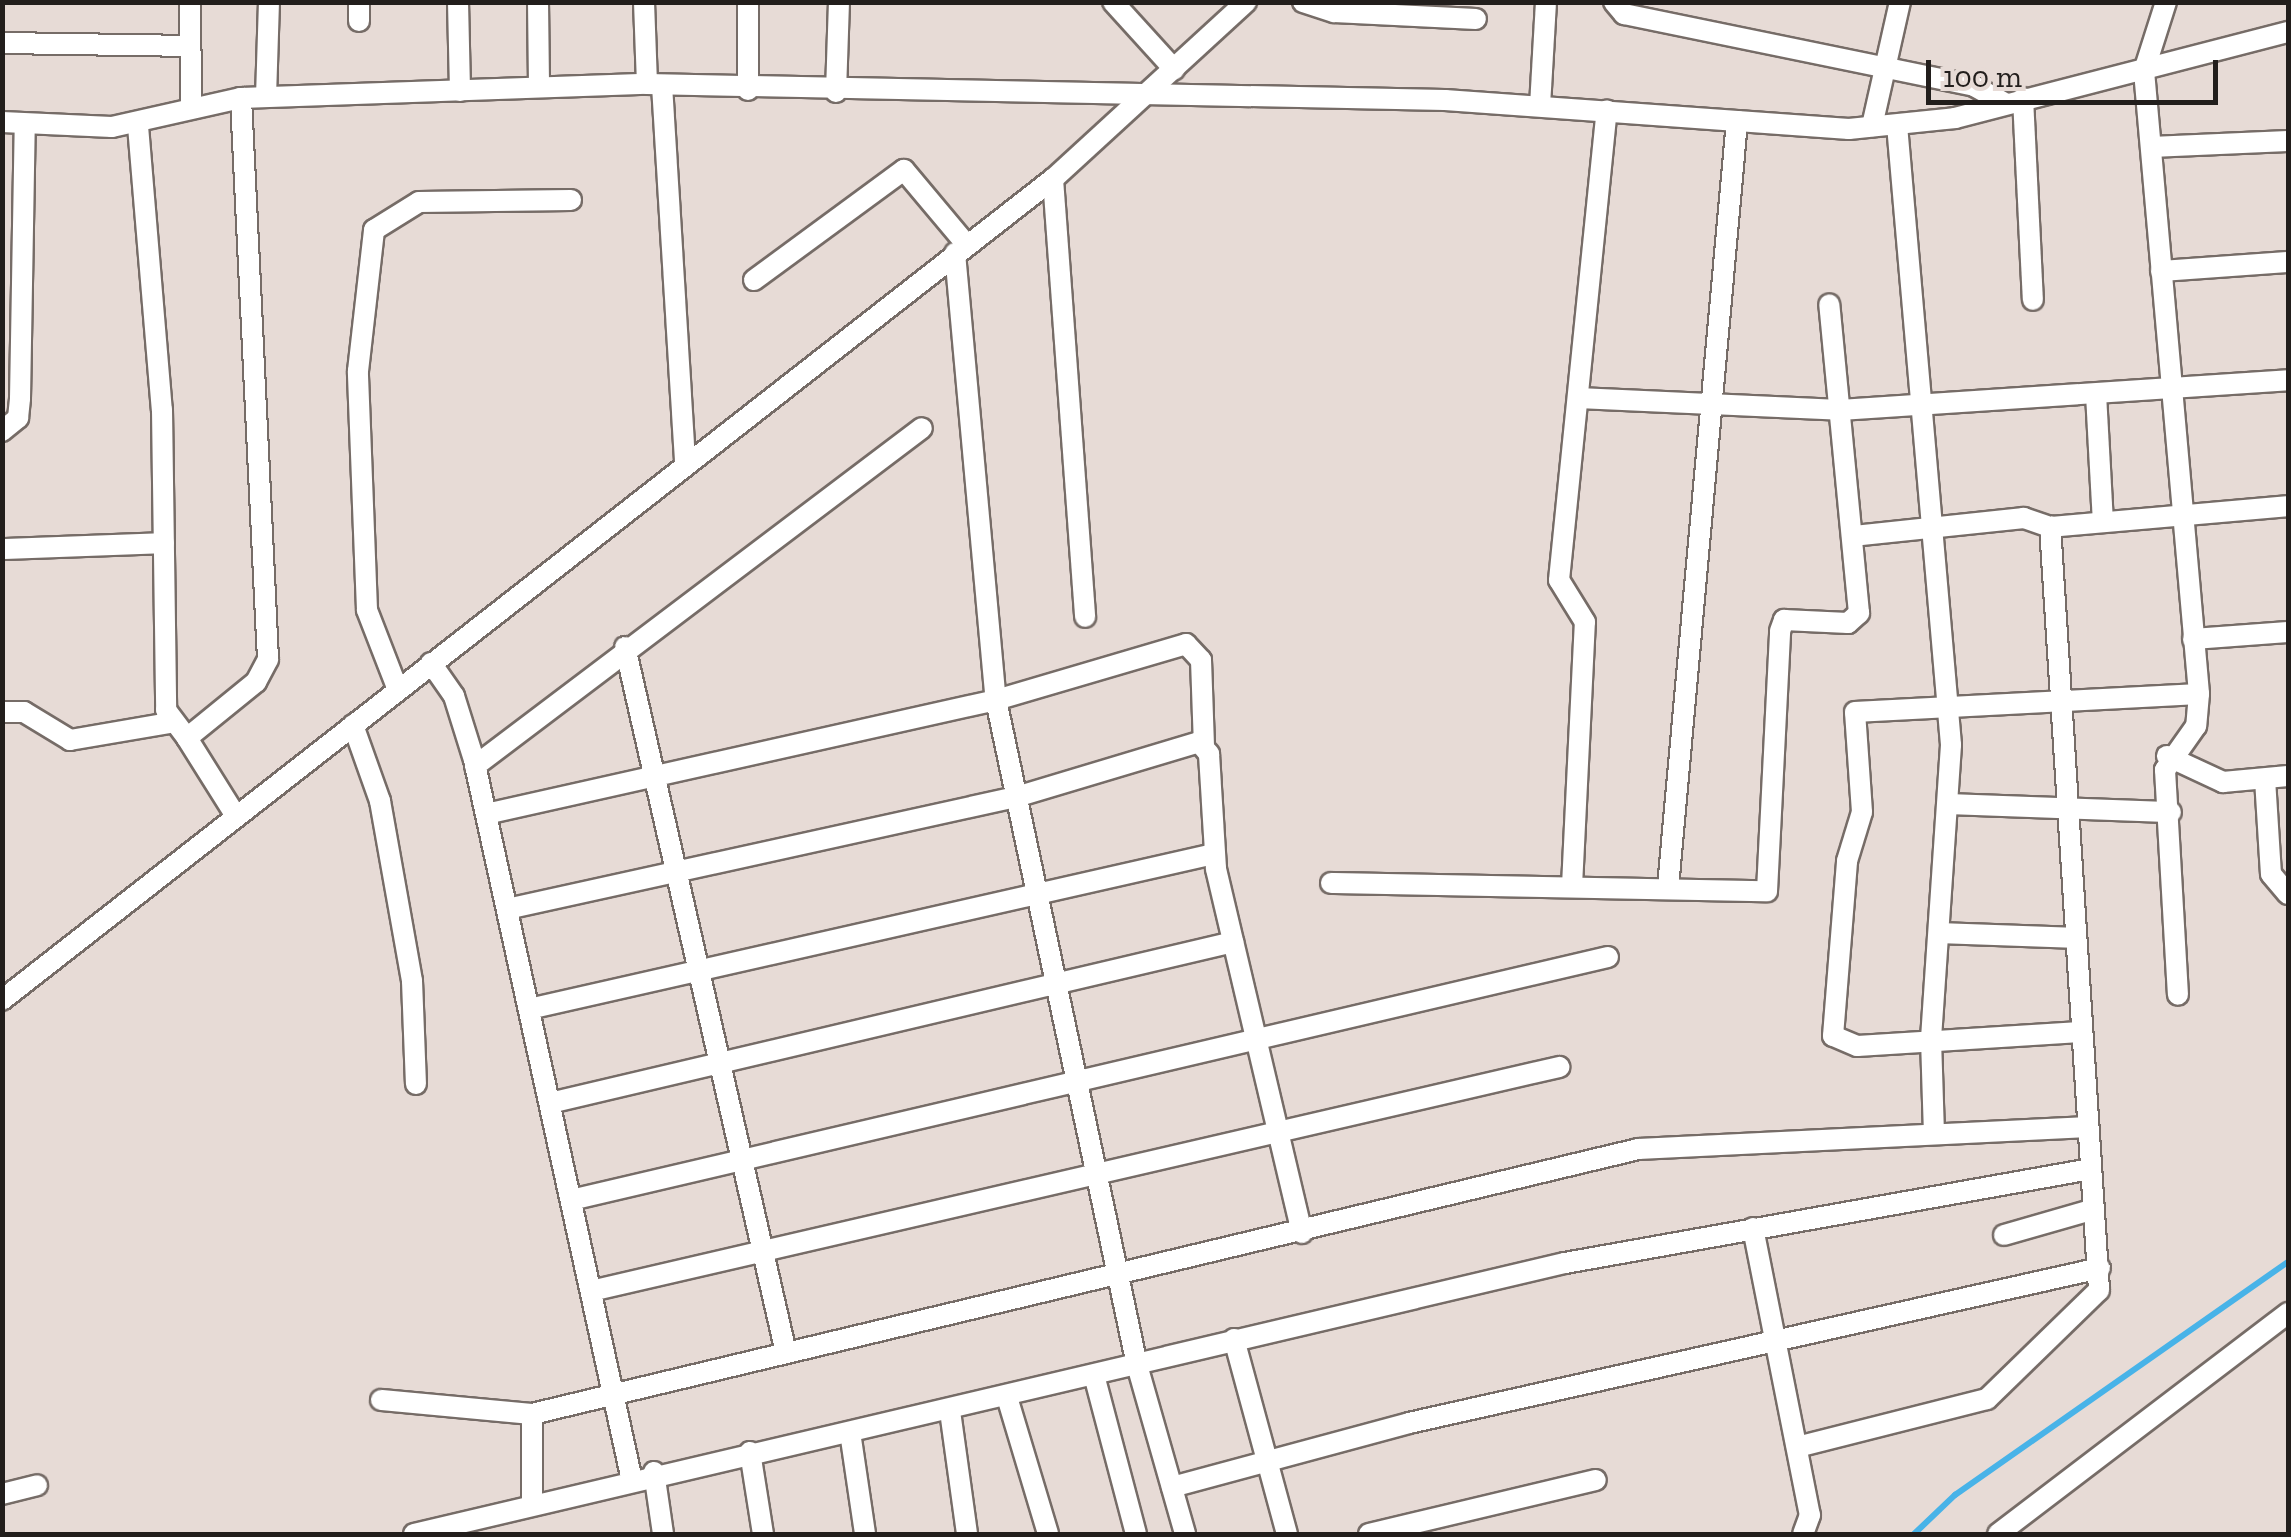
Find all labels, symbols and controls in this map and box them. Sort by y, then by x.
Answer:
scale bar [1931,40,2224,102]
text: 100 m [1943,59,2022,95]

